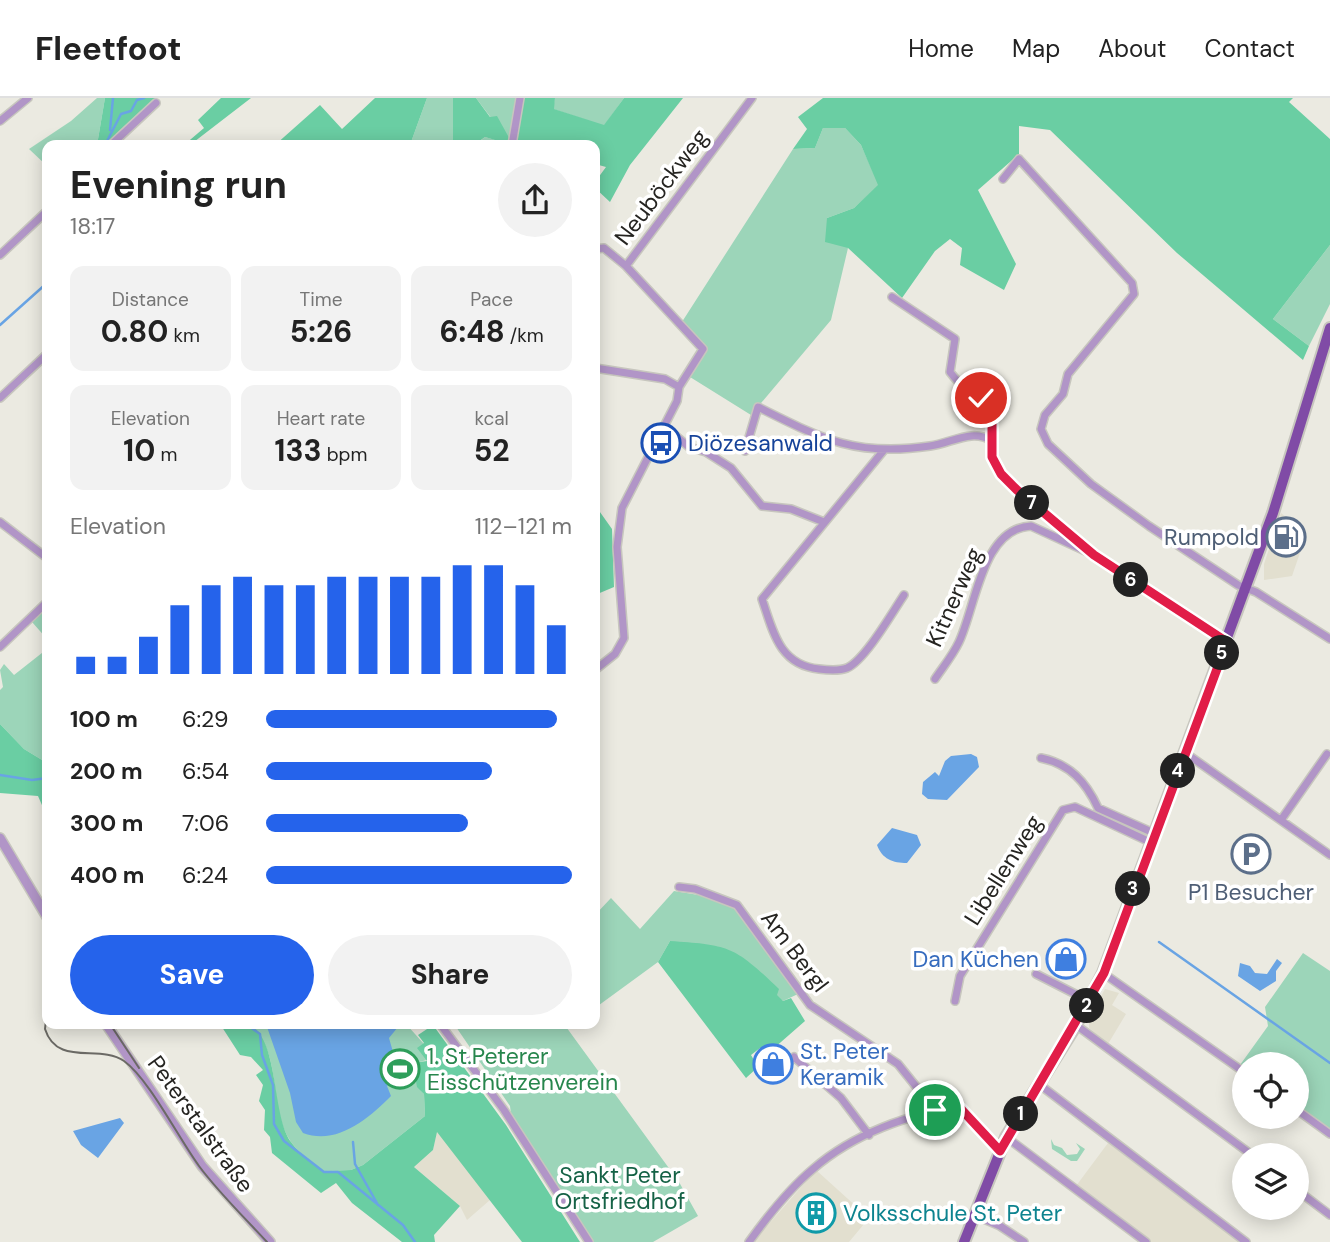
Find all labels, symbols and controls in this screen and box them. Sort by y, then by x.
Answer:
text: Fleetfoot [35,27,181,70]
text: Home [908,33,974,64]
text: Map [1012,33,1060,64]
text: About [1098,33,1167,64]
text: Contact [1205,33,1295,64]
street label: Neuböckweg [608,123,715,251]
text: Evening run [70,160,287,210]
button: share [498,163,572,237]
text: 18:17 [70,211,115,241]
text: Distance [112,287,189,312]
text: Time [300,287,342,312]
text: Pace [470,287,513,312]
text: 0.80 [101,312,168,351]
text: 5:26 [290,312,352,351]
text: 6:48 [440,312,505,351]
text: km [168,323,200,348]
text: /km [505,323,544,348]
pin [951,368,1011,428]
icon: check [962,379,1000,417]
text: Elevation [111,406,190,431]
text: Heart rate [277,406,365,431]
text: kcal [474,406,509,431]
bus stop icon: Diözesanwald [640,422,682,464]
place label: Diözesanwald [688,428,833,458]
text: 10 [123,431,155,470]
text: 133 [275,431,322,470]
text: 52 [474,431,510,470]
text: m [155,442,177,467]
text: bpm [322,442,367,467]
pin: 7 [1014,486,1050,520]
text: 7 [1026,490,1037,515]
text: Elevation [70,511,166,541]
text: 112–121 m [475,511,572,541]
fuel station icon: Rumpold [1265,516,1307,558]
place label: Rumpold [1164,522,1259,552]
street label: Kitnerweg [919,542,989,651]
pin: 6 [1114,562,1148,598]
text: 6 [1124,567,1137,592]
pin: 5 [1204,636,1240,670]
text: 5 [1216,640,1227,665]
text: 100 m [70,704,138,734]
text: 6:29 [182,704,229,734]
pin: 4 [1160,754,1196,788]
text: 200 m [70,756,143,786]
text: 6:54 [182,756,229,786]
text: 4 [1171,758,1184,783]
text: 300 m [70,808,143,838]
text: 7:06 [182,808,229,838]
street label: Libellenweg [957,809,1049,931]
parking icon: P1 Besucher [1230,833,1272,875]
text: 400 m [70,860,144,890]
text: 6:24 [182,860,228,890]
pin: 3 [1116,872,1150,906]
text: 3 [1127,876,1138,901]
place label: P1 Besucher [1188,877,1314,907]
street label: Am Bergl [754,904,836,998]
button: Save [70,935,314,1015]
button: Share [328,935,572,1015]
shop icon: Dan Küchen [1045,938,1087,980]
place label: Dan Küchen [912,944,1039,974]
pin: 2 [1070,988,1104,1024]
text: 2 [1081,993,1092,1018]
place label: St. Peter Keramik [800,1036,889,1092]
place label: 1. St.Peterer Eisschützenverein [427,1041,618,1097]
shop icon: St. Peter Keramik [752,1043,794,1085]
sports icon: 1. St.Peterer Eisschützenverein [379,1048,421,1090]
street label: Peterstalstraße [141,1050,261,1198]
map controls [1232,1052,1309,1220]
button: locate [1232,1052,1309,1129]
pin [905,1080,965,1140]
icon: arrive [916,1091,954,1129]
pin: 1 [1004,1096,1038,1132]
text: 1 [1017,1101,1024,1126]
button: layers [1232,1143,1309,1220]
park label: Sankt Peter Ortsfriedhof [555,1160,686,1216]
building icon: Volksschule St. Peter [795,1192,837,1234]
place label: Volksschule St. Peter [843,1198,1062,1228]

